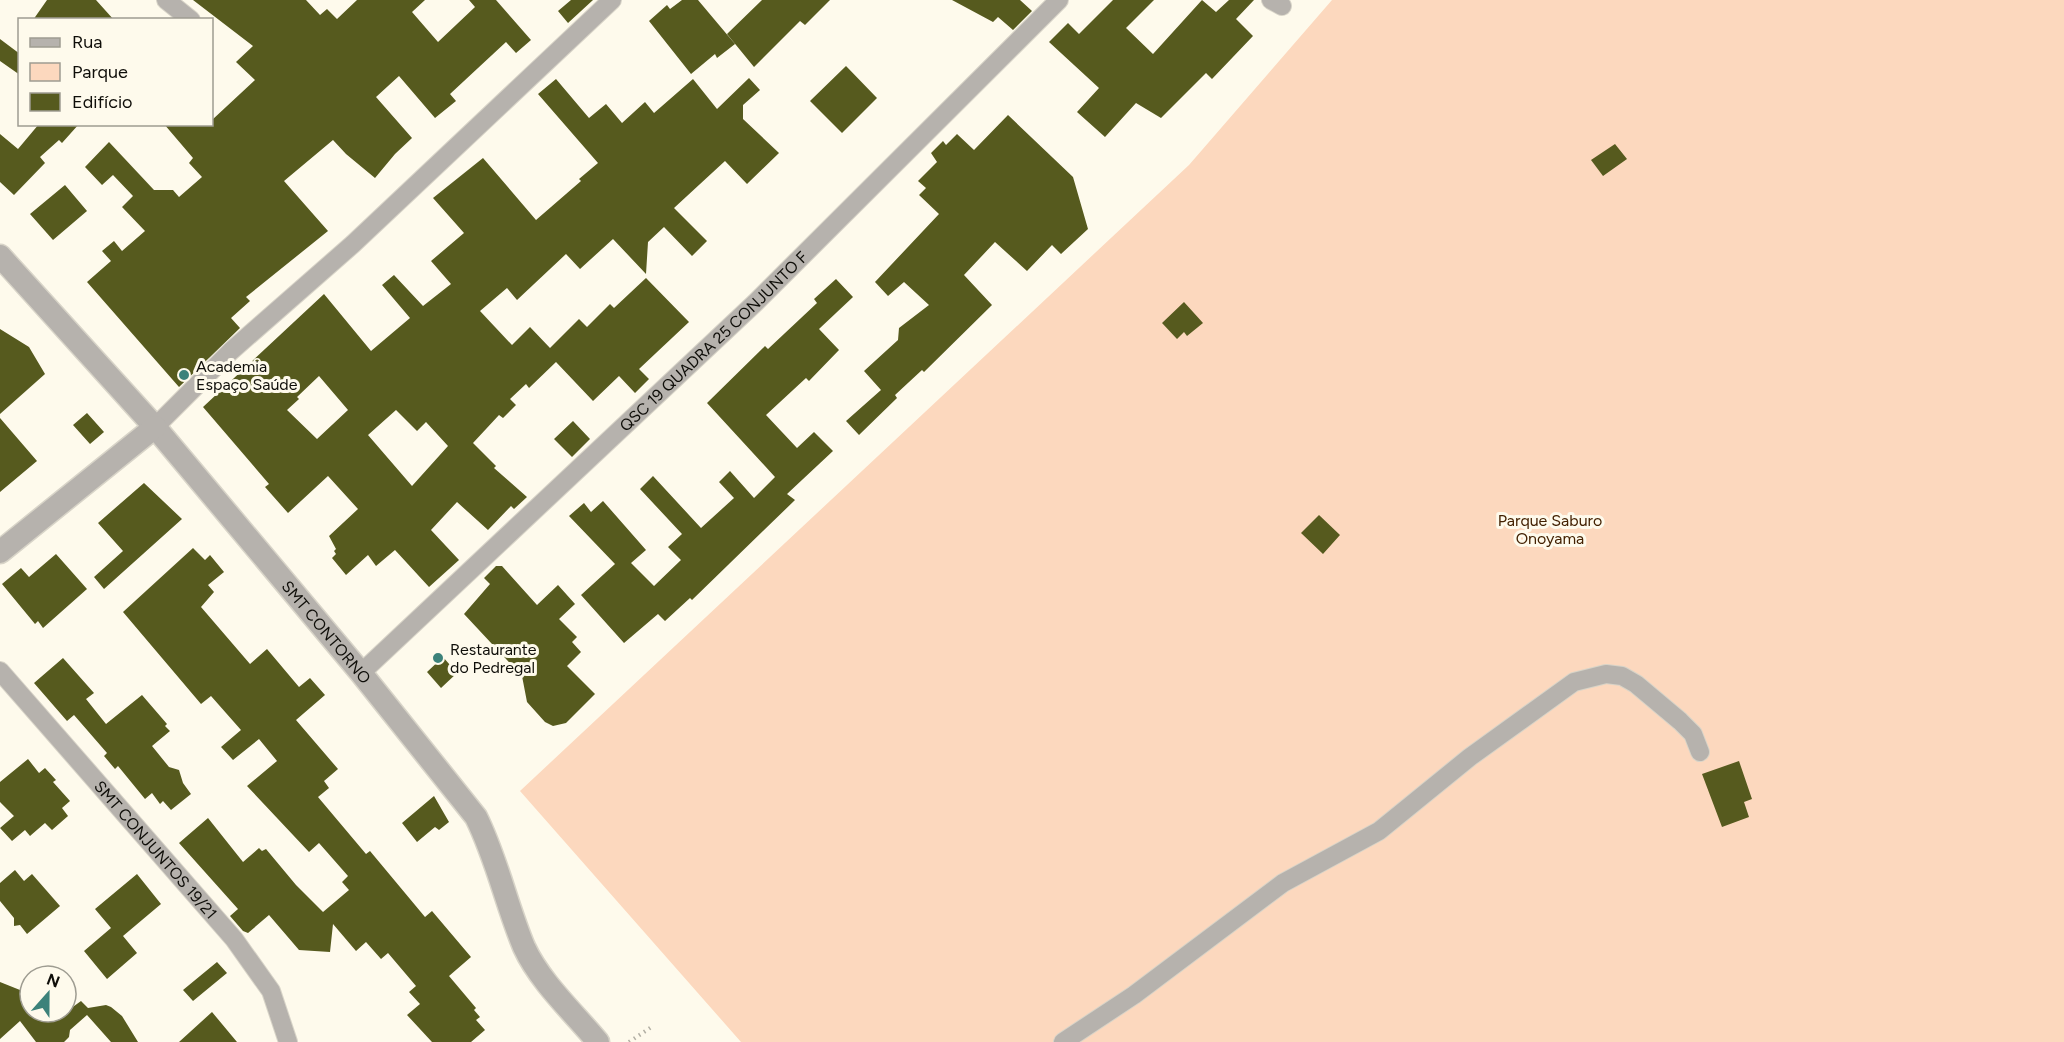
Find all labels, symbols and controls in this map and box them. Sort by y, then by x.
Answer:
legend [18,18,213,126]
text: Rua [72,31,103,53]
text: Parque [72,61,128,83]
text: Edifício [72,91,133,113]
street label: QSC 19 QUADRA 25 CONJUNTO F [616,247,812,435]
place label: Academia Espaço Saúde [196,357,298,394]
marker: Academia Espaço Saúde [177,368,191,382]
park label: Parque Saburo Onoyama [1498,511,1602,548]
street label: SMT CONTORNO [278,577,375,688]
place label: Restaurante do Pedregal [450,640,537,677]
marker: Restaurante do Pedregal [431,651,445,665]
street label: SMT CONJUNTOS 19/21 [90,777,221,923]
north arrow [18,964,78,1024]
text: N [44,969,62,992]

